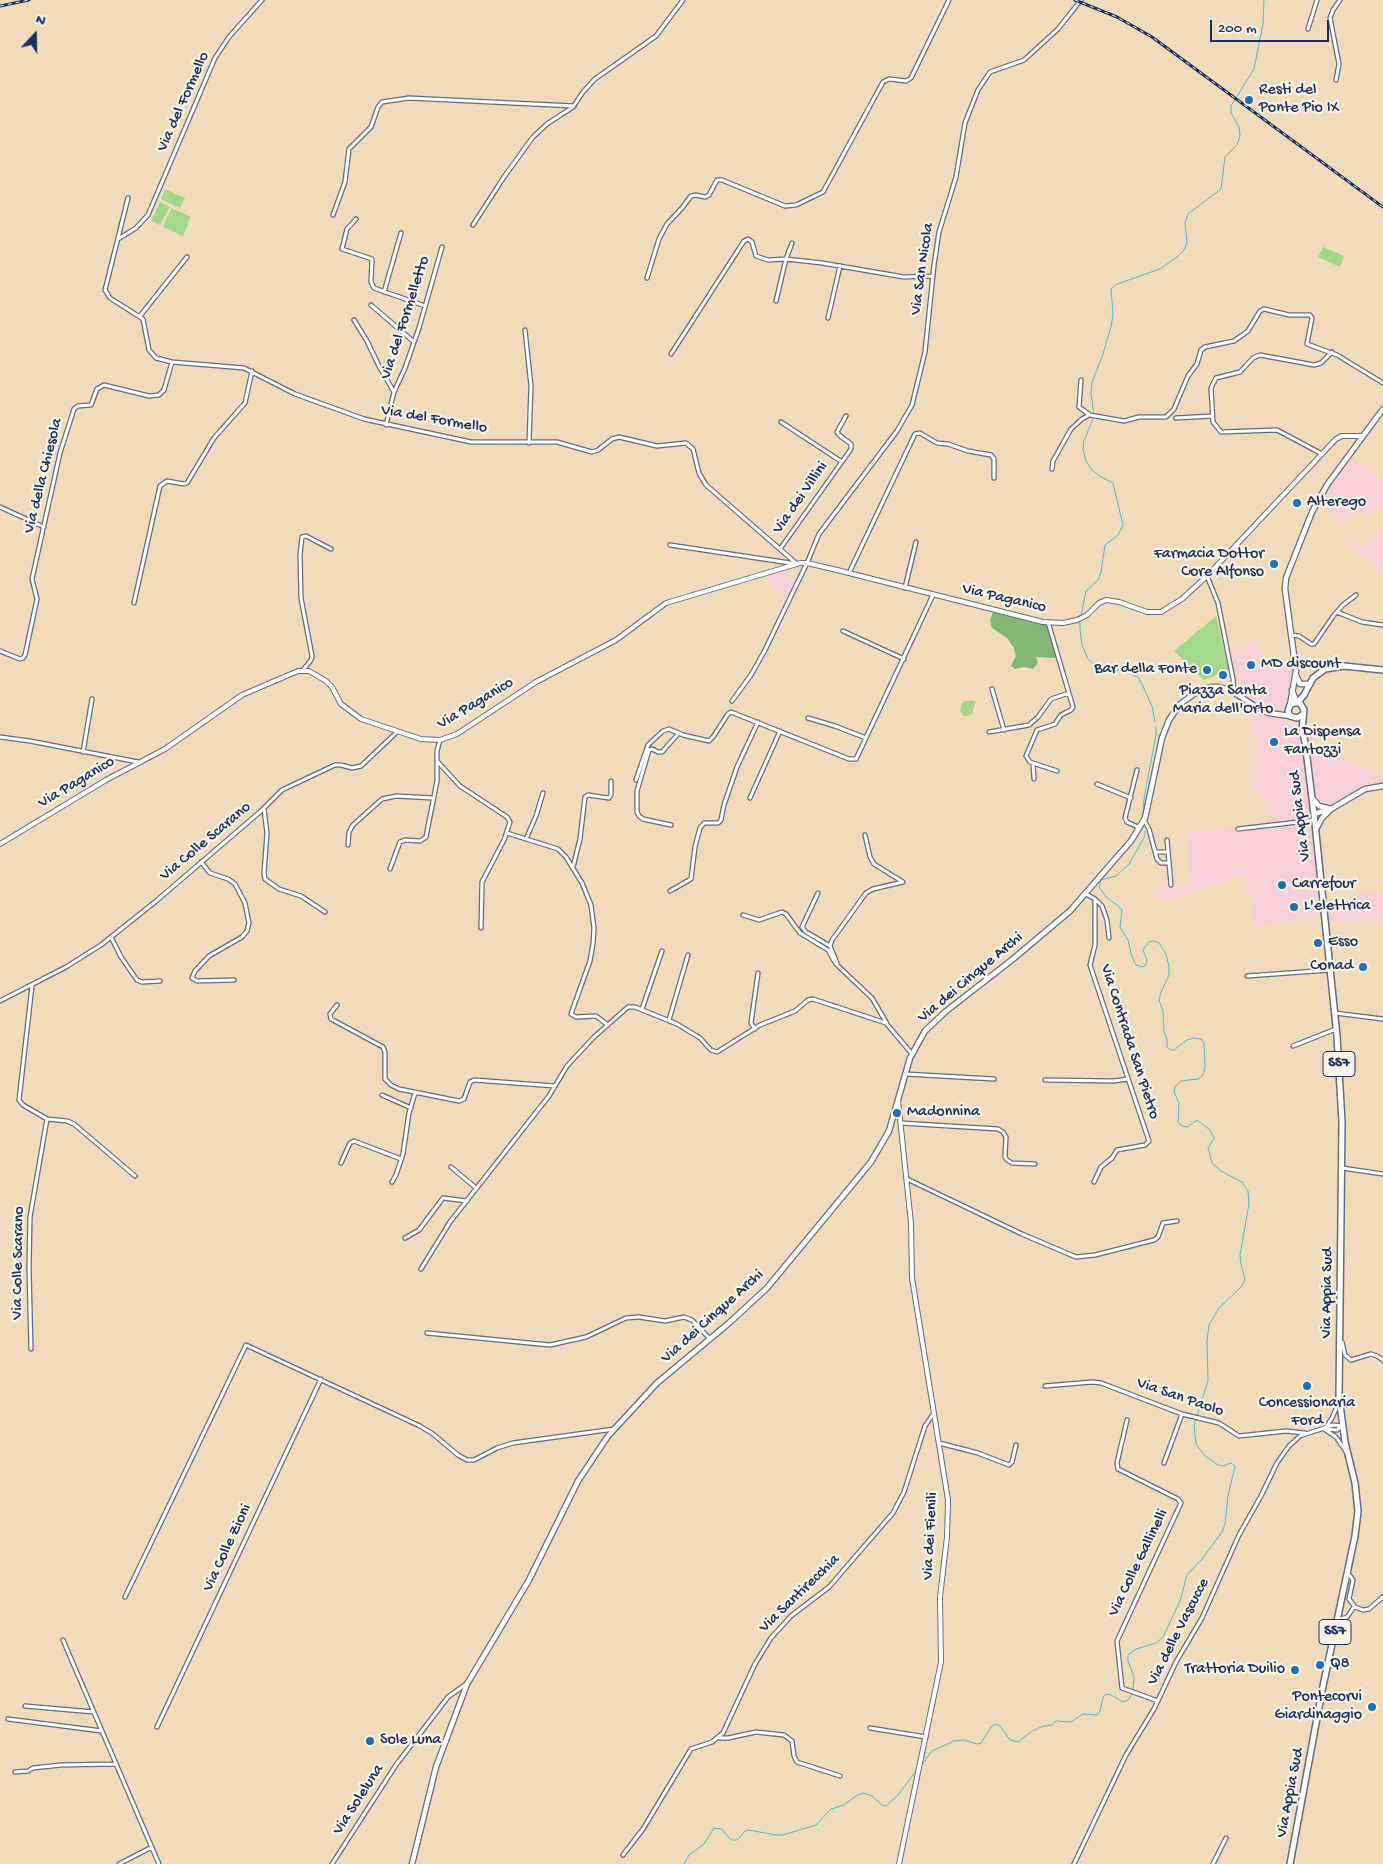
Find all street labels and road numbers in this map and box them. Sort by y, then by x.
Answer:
street label: Via del Formello [153,49,215,155]
street label: Via San Nicola [907,222,939,316]
street label: Via del Formelletto [377,254,435,382]
street label: Via del Formello [380,401,488,439]
street label: Via della Chiesola [20,416,68,536]
street label: Via dei Villini [769,458,833,538]
street label: Via Paganico [960,580,1048,618]
street label: Via Paganico [434,674,518,734]
street label: Via Paganico [35,753,119,813]
street label: Via Appia Sud [1286,770,1316,862]
street label: Via Colle Scarano [156,798,256,886]
street label: Via dei Cinque Archi [915,928,1027,1028]
street label: Via Contrada San Pietro [1095,962,1163,1122]
road number: SS7 [1323,1052,1355,1076]
street label: Via Colle Scarano [8,1206,30,1320]
street label: Via Appia Sud [1318,1248,1338,1338]
street label: Via dei Cinque Archi [658,1266,768,1368]
street label: Via San Paolo [1134,1374,1226,1422]
street label: Via dei Fienili [919,1492,943,1580]
street label: Via Colle Zioni [199,1501,257,1595]
street label: Via Colle Gallinelli [1105,1506,1173,1620]
street label: Via Santirecchia [756,1551,844,1637]
street label: Via delle Vascucce [1144,1575,1214,1689]
road number: SS7 [1319,1620,1351,1644]
street label: Via Appia Sud [1273,1747,1309,1839]
street label: Via Soleluna [329,1761,389,1839]

